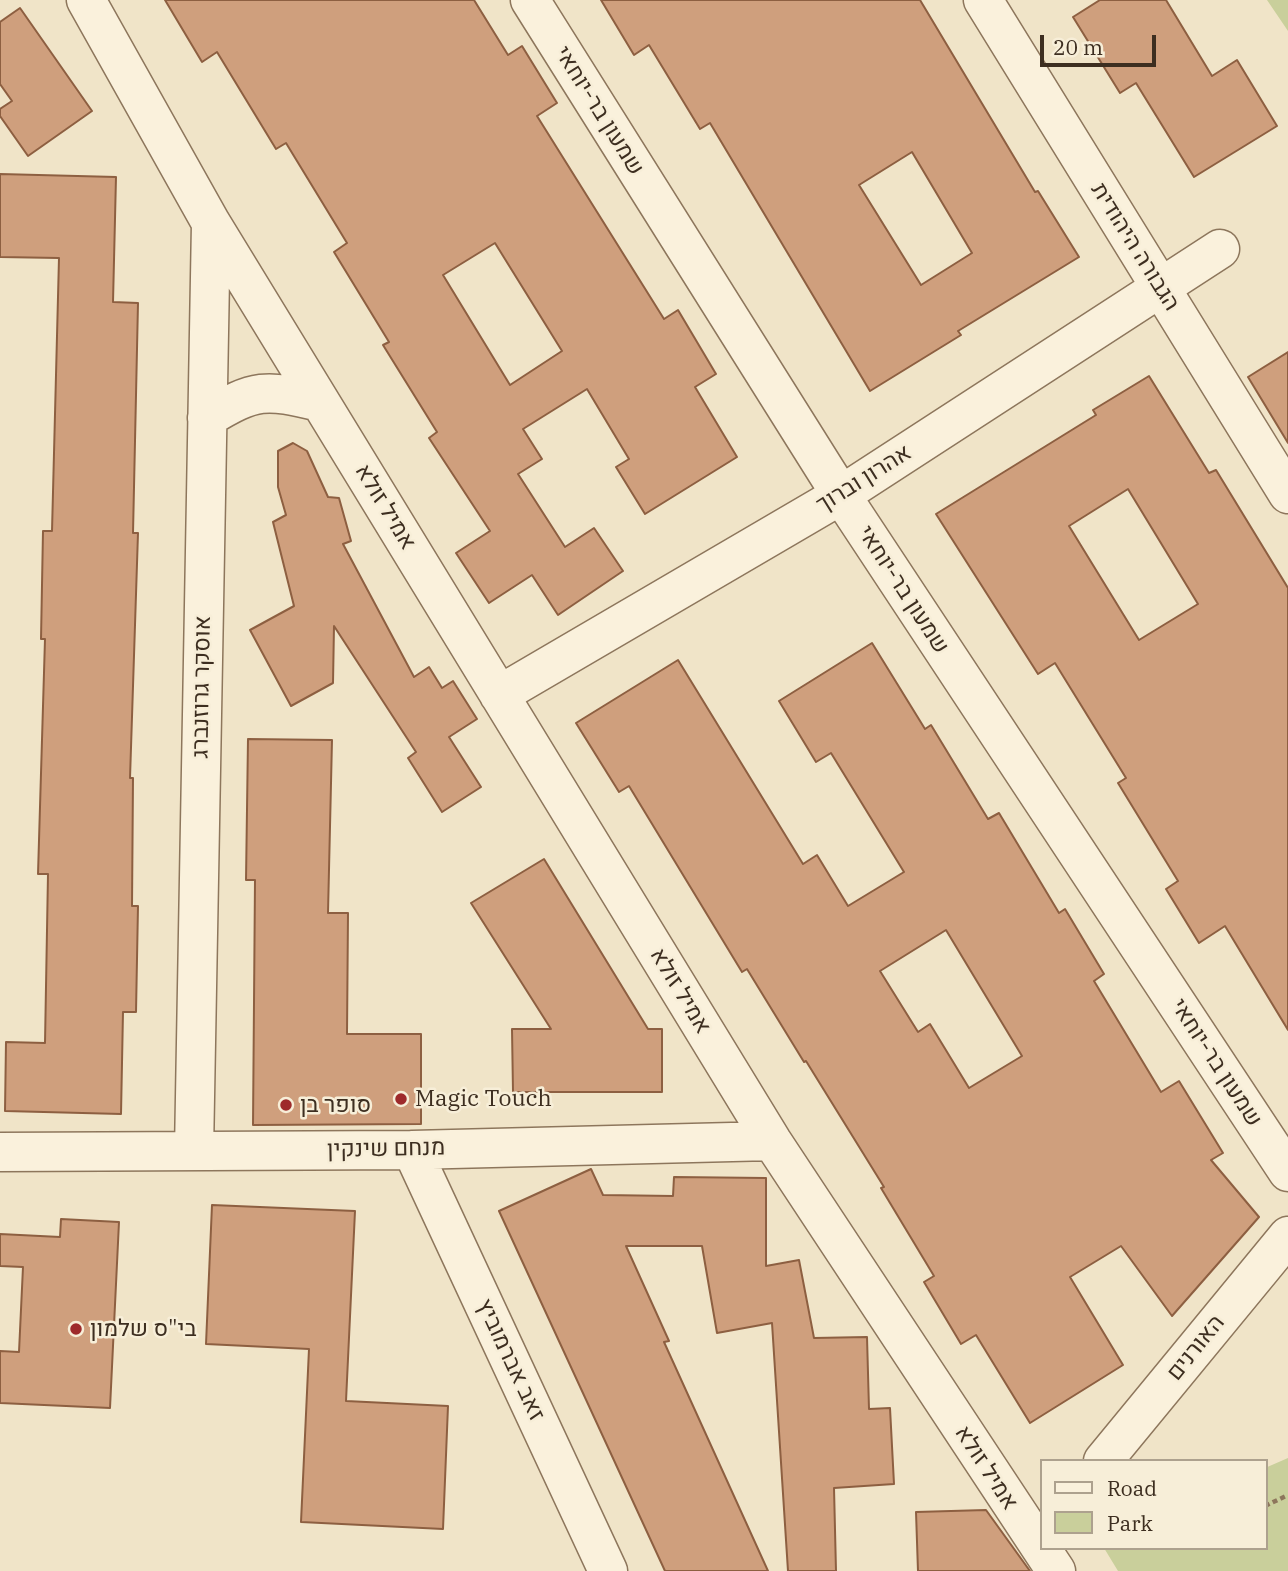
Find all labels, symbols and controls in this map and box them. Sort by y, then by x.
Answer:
scale bar [1043,21,1158,65]
text: 20 m [1053,33,1103,61]
street label: שמעון בר-יוחאי [548,41,650,181]
street label: הגבורה היהודית [1085,178,1185,316]
street label: אהרון וברוך [811,439,917,519]
street label: אמיל זולא [349,459,421,555]
street label: שמעון בר-יוחאי [851,521,955,659]
street label: אוסקר גרוזנברג [187,615,217,759]
street label: אמיל זולא [644,943,716,1039]
street label: שמעון בר-יוחאי [1164,994,1268,1132]
place label: Magic Touch [415,1085,552,1113]
place label: סופר בן [300,1091,371,1119]
marker: Magic Touch [393,1091,409,1107]
marker: סופר בן [278,1097,294,1113]
street label: מנחם שינקין [327,1134,445,1164]
street label: זאב אברמוביץ [470,1295,550,1425]
street label: האורנים [1161,1310,1231,1386]
place label: בי"ס שלמון [90,1315,197,1343]
marker: בי"ס שלמון [68,1321,84,1337]
street label: אמיל זולא [949,1421,1023,1515]
legend [1040,1459,1267,1550]
text: Road [1107,1474,1157,1502]
text: Park [1107,1509,1153,1537]

